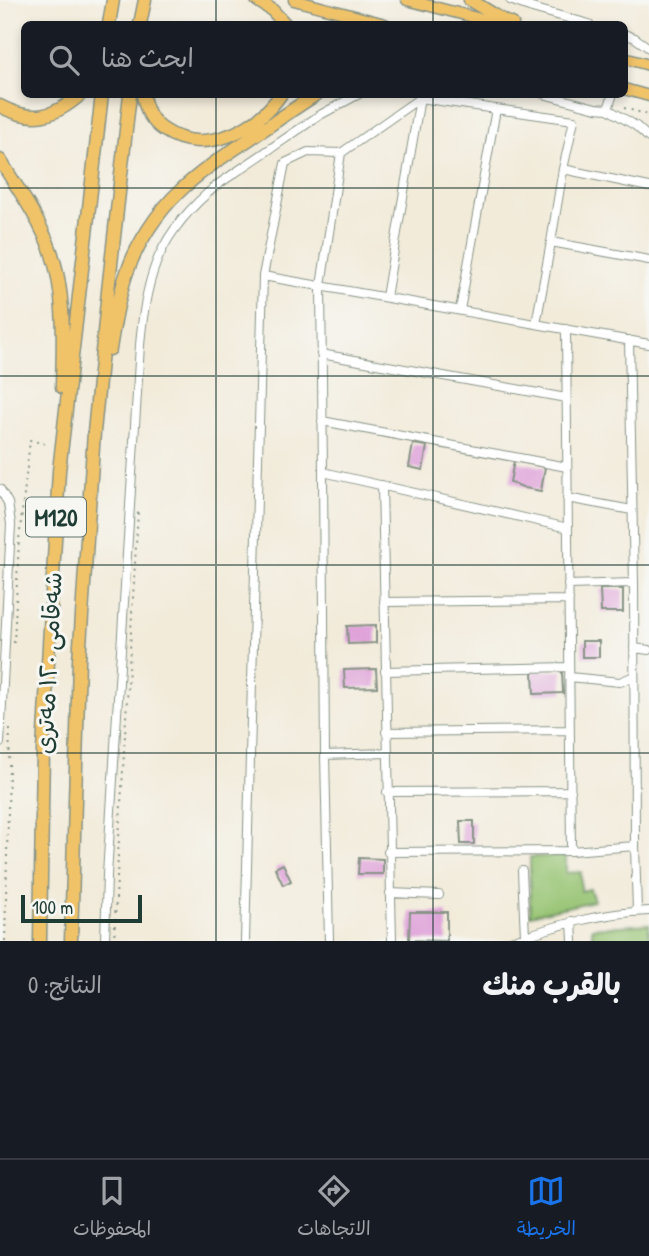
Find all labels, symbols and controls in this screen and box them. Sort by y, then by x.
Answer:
search box [21,21,628,98]
text: ابحث هنا [101,40,194,75]
icon: search [45,41,83,79]
road number: M120 [26,498,86,537]
street label: شەقامی ١٢٠ مەتری [27,571,69,755]
scale bar [21,892,142,924]
text: 100 m [32,894,73,920]
text: بالقرب منك [483,964,621,1004]
text: النتائج: 0 [28,969,102,1000]
tab: المحفوظات [73,1172,151,1245]
tab: الاتجاهات [297,1172,371,1245]
tab: الخريطة [517,1172,576,1245]

